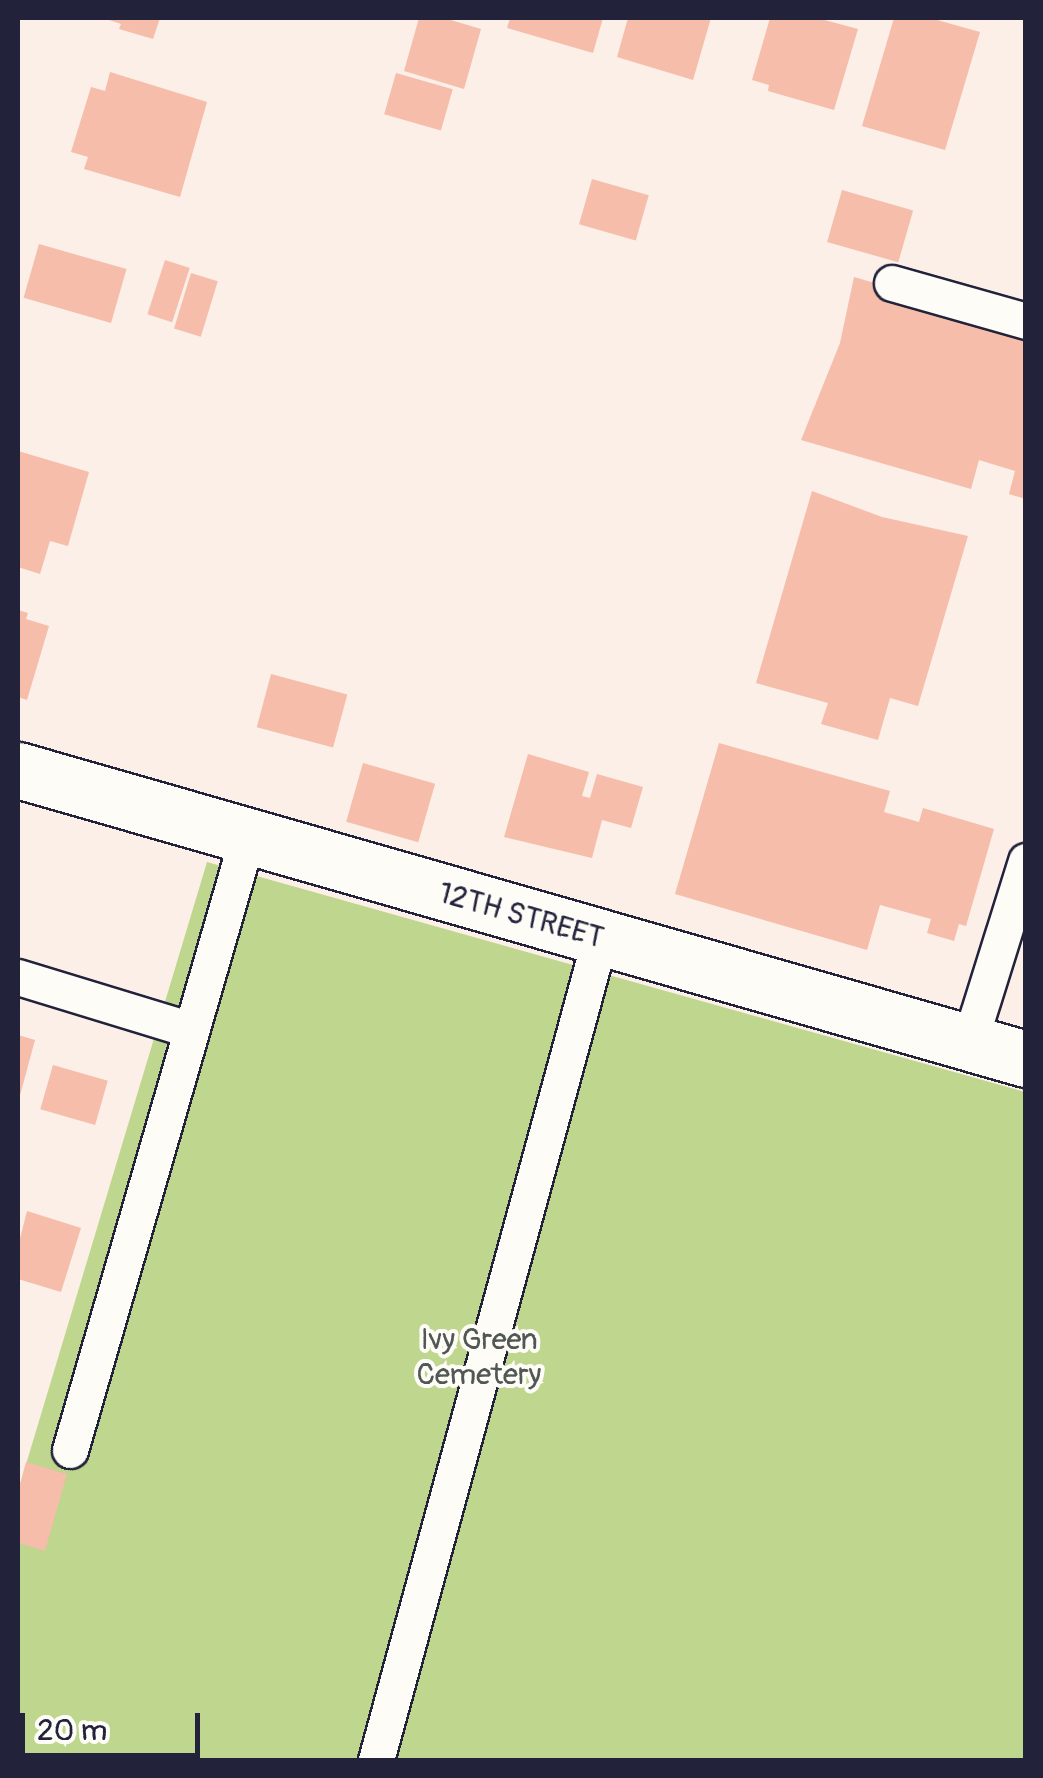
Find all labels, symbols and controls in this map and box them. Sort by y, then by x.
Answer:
street label: 12TH STREET [434,875,608,957]
park label: Ivy Green Cemetery [417,1322,541,1392]
scale bar [25,1693,205,1755]
text: 20 m [37,1712,107,1749]

